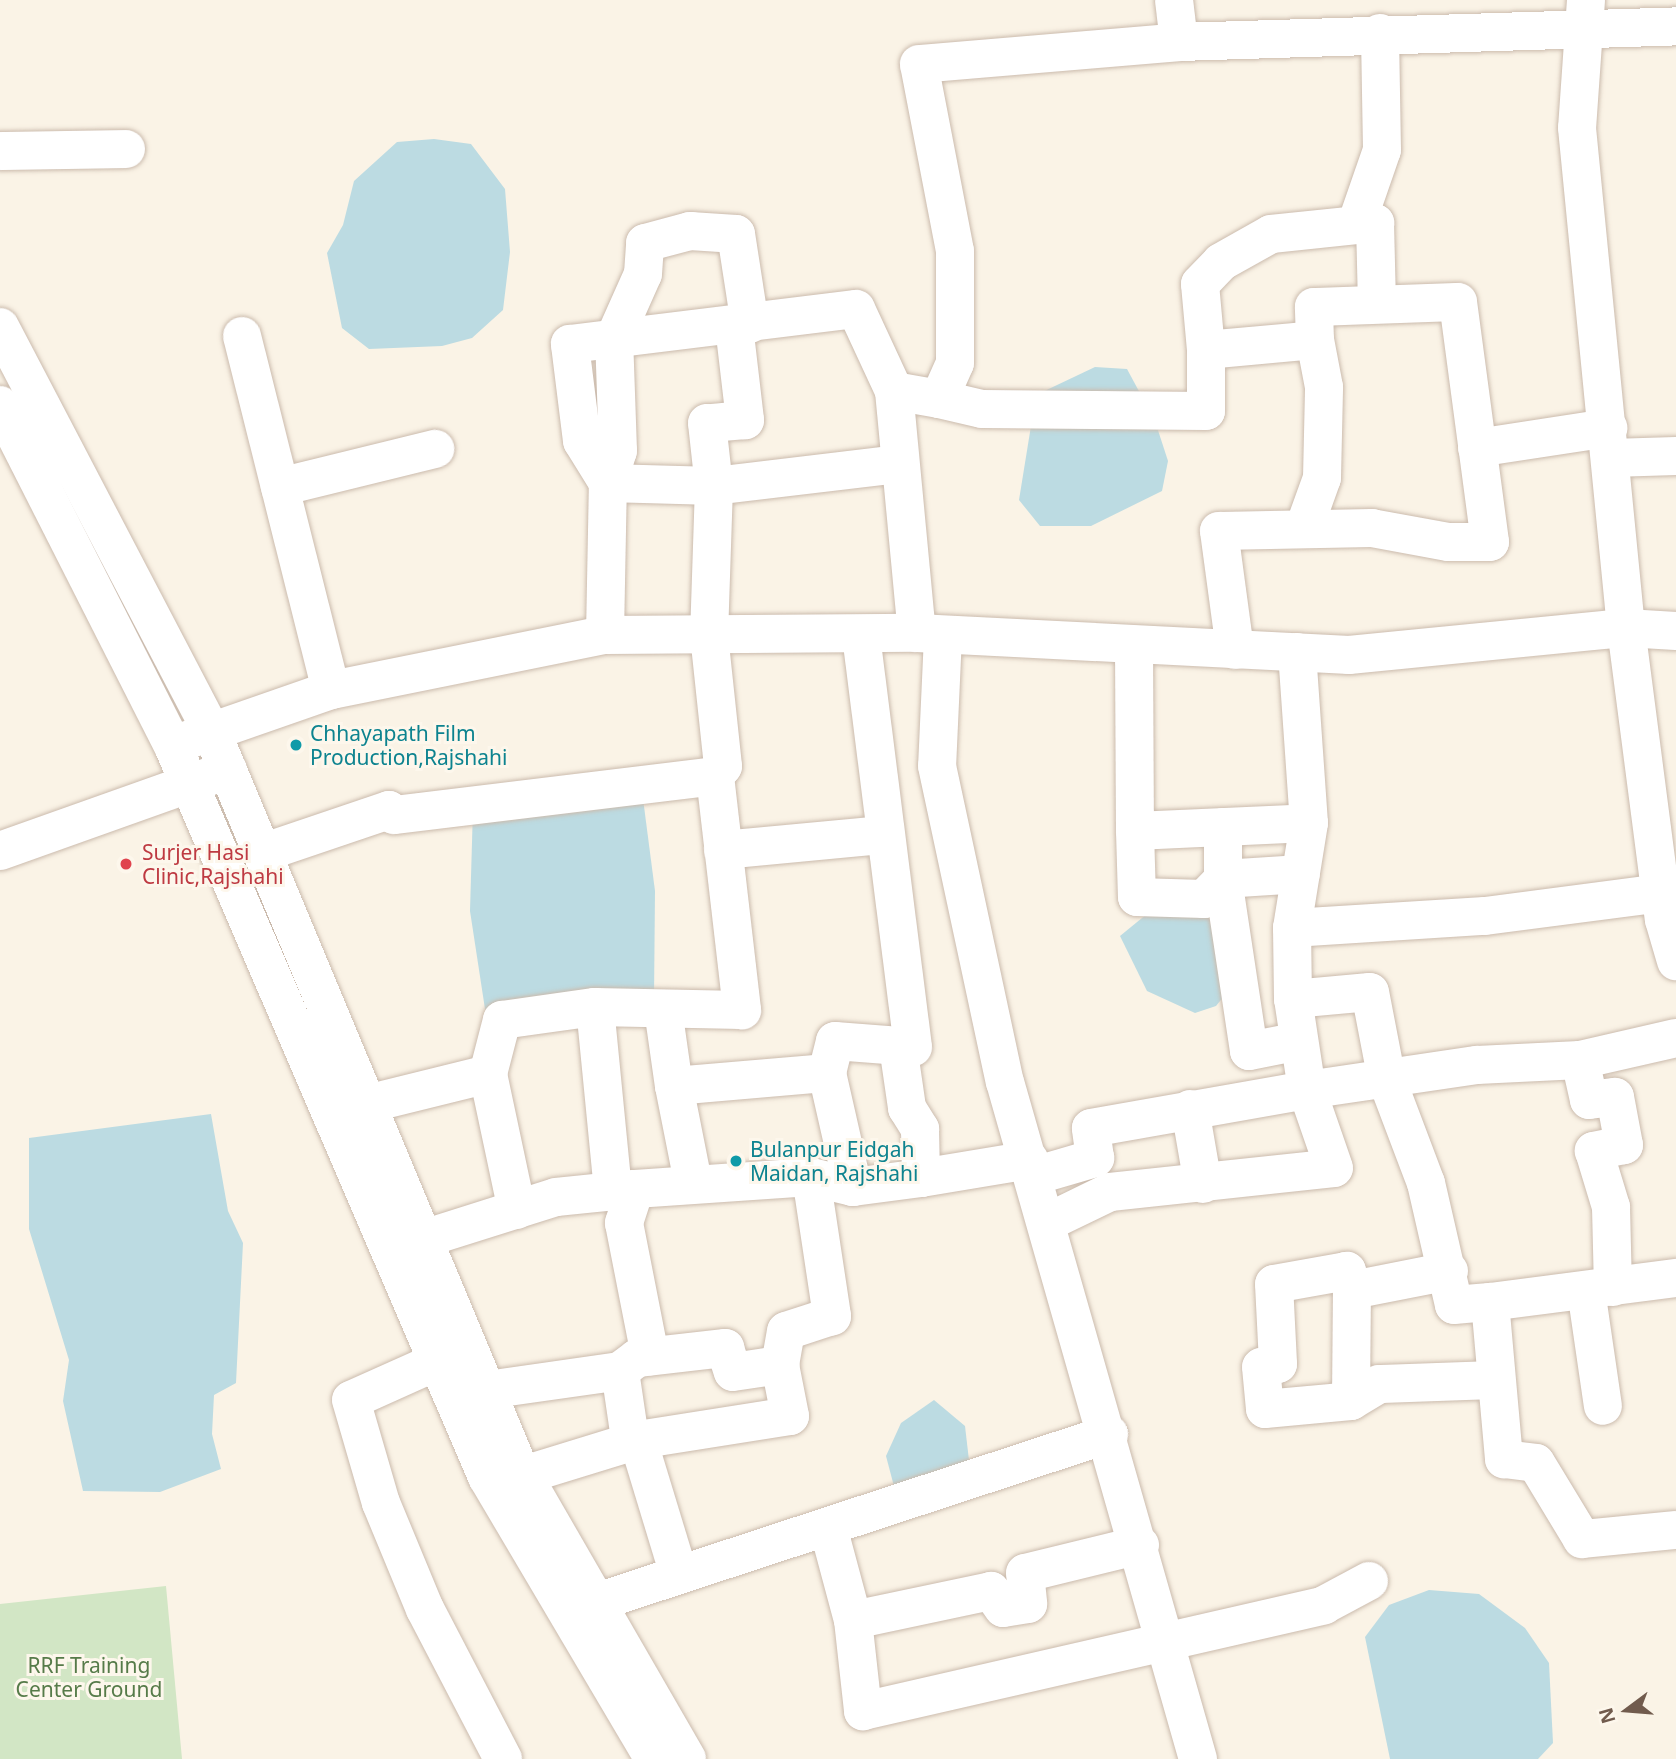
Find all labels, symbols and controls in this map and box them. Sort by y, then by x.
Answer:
place label: Chhayapath Film Production,Rajshahi [310,720,507,770]
marker: Chhayapath Film Production,Rajshahi [288,737,304,753]
place label: Surjer Hasi Clinic,Rajshahi [142,839,284,889]
marker: Surjer Hasi Clinic,Rajshahi [116,854,136,874]
place label: Bulanpur Eidgah Maidan, Rajshahi [750,1136,918,1186]
marker: Bulanpur Eidgah Maidan, Rajshahi [728,1153,744,1169]
park label: RRF Training Center Ground [16,1652,162,1702]
north arrow [1592,1675,1662,1745]
text: N [1592,1705,1621,1727]

